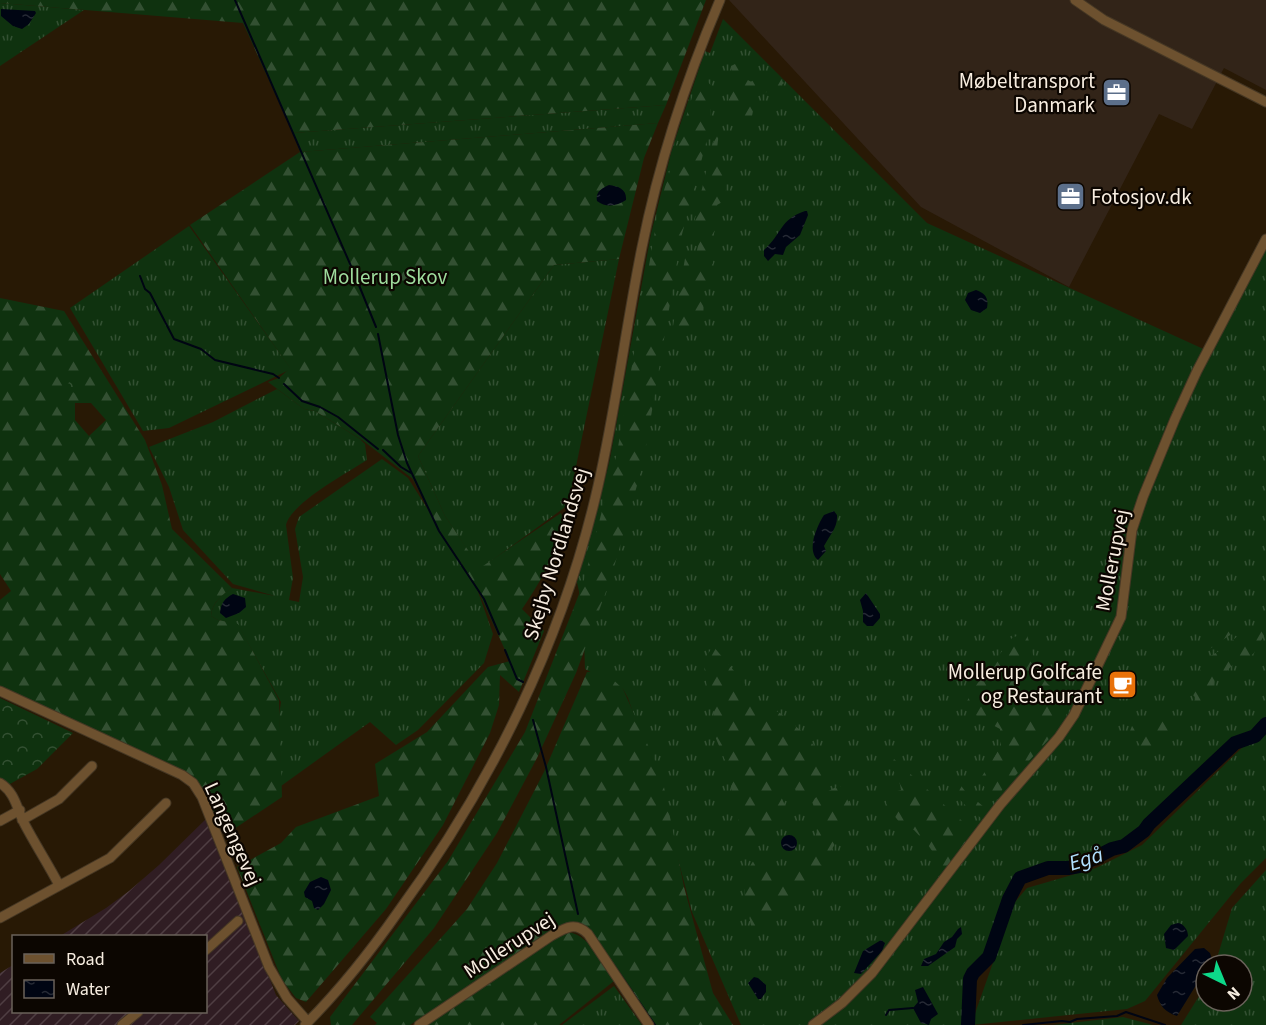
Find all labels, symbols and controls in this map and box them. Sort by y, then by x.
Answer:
place label: Møbeltransport Danmark [959,66,1096,120]
office icon: Møbeltransport Danmark [1100,77,1132,109]
office icon: Fotosjov.dk [1054,181,1086,213]
place label: Fotosjov.dk [1091,182,1192,212]
park label: Mollerup Skov [323,262,448,292]
street label: Skejby Nordlandsvej [515,464,597,644]
street label: Mollerupvej [1087,506,1137,614]
place label: Mollerup Golfcafe og Restaurant [948,657,1102,711]
cafe icon: Mollerup Golfcafe og Restaurant [1107,668,1139,700]
street label: Langengevej [197,777,269,891]
water label: Egå [1065,839,1107,879]
street label: Mollerupvej [457,904,561,986]
legend [12,935,207,1013]
text: Road [66,947,105,972]
north arrow [1194,953,1254,1013]
text: Water [66,977,110,1002]
text: N [1222,982,1245,1005]

